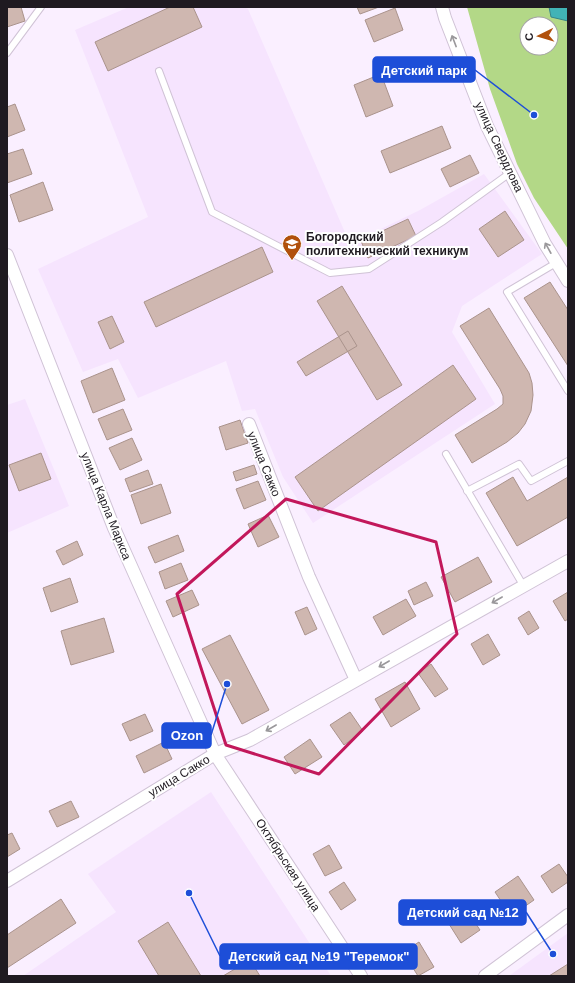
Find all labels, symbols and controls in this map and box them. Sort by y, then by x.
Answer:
north arrow [519,16,559,56]
text: С [523,32,535,41]
one-way arrow [449,35,457,47]
callout: Детский парк [373,57,475,82]
text: Детский парк [381,63,467,78]
street label: улица Свердлова [472,100,526,195]
place label: Богородский политехнический техникум [306,230,468,258]
school or university icon: Богородский политехнический техникум [281,233,303,261]
one-way arrow [543,242,551,254]
street label: улица Сакко [245,429,284,499]
street label: улица Карла Маркса [78,450,134,562]
one-way arrow [491,597,503,604]
one-way arrow [378,661,390,669]
callout: Ozon [162,723,211,748]
one-way arrow [265,725,277,733]
text: Ozon [171,728,203,743]
street label: улица Сакко [146,752,213,800]
street label: Октябрьская улица [253,816,323,914]
callout: Детский сад №12 [399,900,526,925]
text: Детский сад №12 [407,905,519,920]
callout: Детский сад №19 "Теремок" [220,944,417,969]
text: Детский сад №19 "Теремок" [229,949,409,964]

